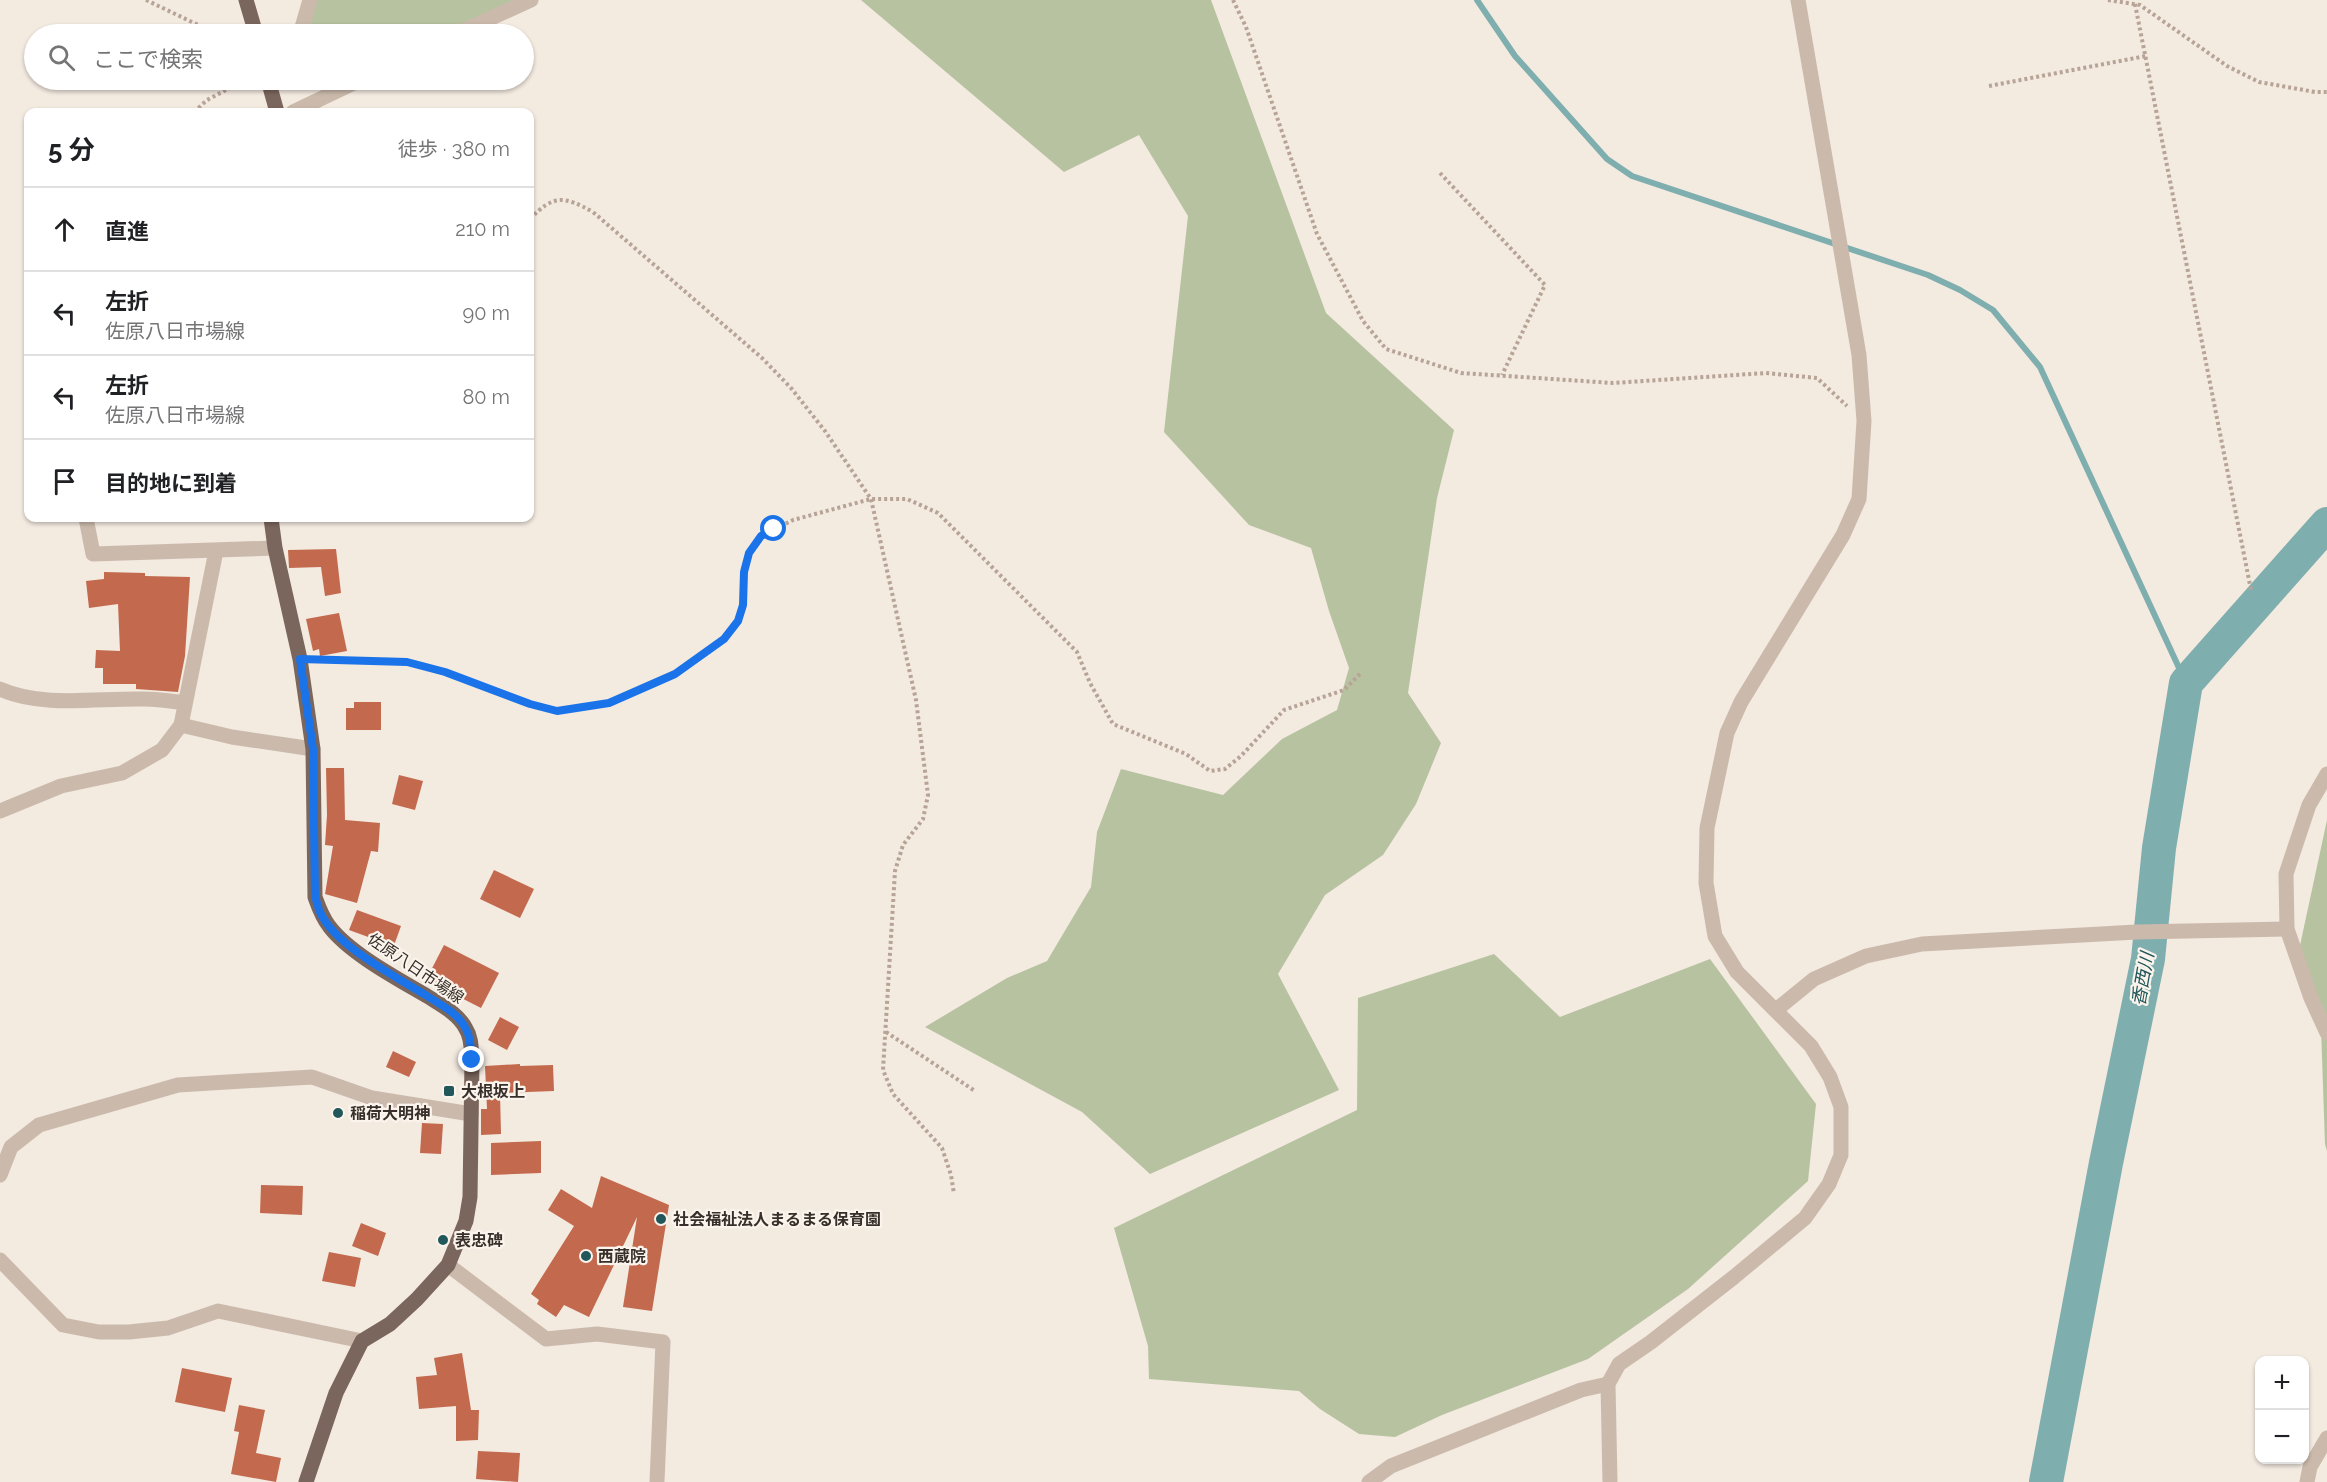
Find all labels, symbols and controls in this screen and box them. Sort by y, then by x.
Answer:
search box [24,24,534,90]
icon: search [45,41,78,74]
text: ここで検索 [93,46,203,72]
text: 5 分 [48,135,95,165]
text: 徒歩 · 380 m [398,137,510,161]
icon: ahead [48,213,81,246]
text: 210 m [455,217,510,241]
text: 直進 [105,218,149,244]
text: 左折 [105,288,149,314]
icon: left [48,297,81,330]
text: 90 m [463,301,510,325]
text: 佐原八日市場線 [105,319,245,343]
text: 左折 [105,372,149,398]
icon: left [48,381,81,414]
text: 80 m [462,385,510,409]
text: 佐原八日市場線 [105,403,245,427]
icon: arrive [48,465,81,498]
text: 目的地に到着 [105,470,237,496]
route start [760,515,786,541]
street label: 佐原八日市場線 [364,929,467,1008]
water label: 香西川 [2127,949,2158,1007]
route end [458,1046,484,1072]
place label: 大根坂上 [461,1082,525,1101]
marker: 大根坂上 [442,1084,456,1098]
place label: 稲荷大明神 [350,1104,430,1123]
marker: 稲荷大明神 [331,1106,345,1120]
place label: 社会福祉法人まるまる保育園 [673,1210,881,1229]
marker: 社会福祉法人まるまる保育園 [654,1212,668,1226]
place label: 表忠碑 [455,1231,503,1250]
marker: 表忠碑 [436,1233,450,1247]
place label: 西蔵院 [598,1247,646,1266]
marker: 西蔵院 [579,1249,593,1263]
map controls [2255,1356,2309,1464]
button: + [2255,1356,2309,1410]
button: − [2255,1410,2309,1464]

